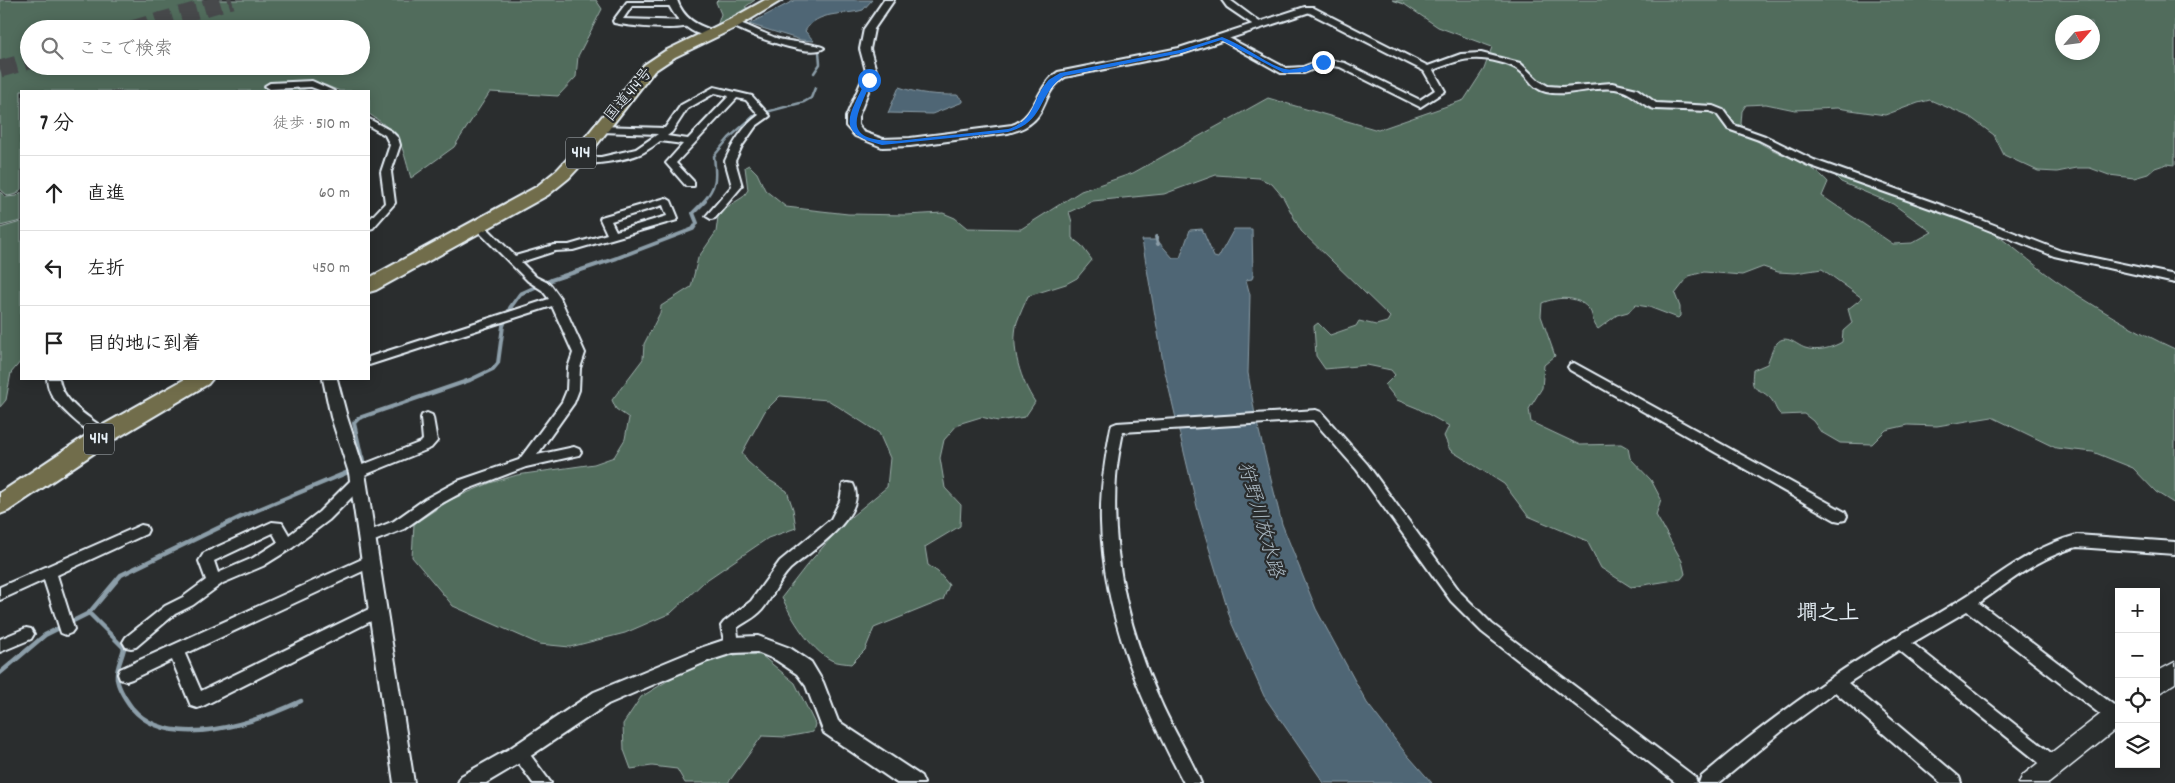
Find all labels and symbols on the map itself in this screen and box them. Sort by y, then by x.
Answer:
north arrow [2055,15,2100,60]
route end [1312,51,1335,74]
street label: 国道414号 [599,63,659,127]
route start [858,69,881,92]
road number: 414 [566,138,596,168]
road number: 414 [84,424,114,454]
water label: 狩野川放水路 [1229,458,1289,582]
district label: 墹之上 [1797,600,1860,630]

